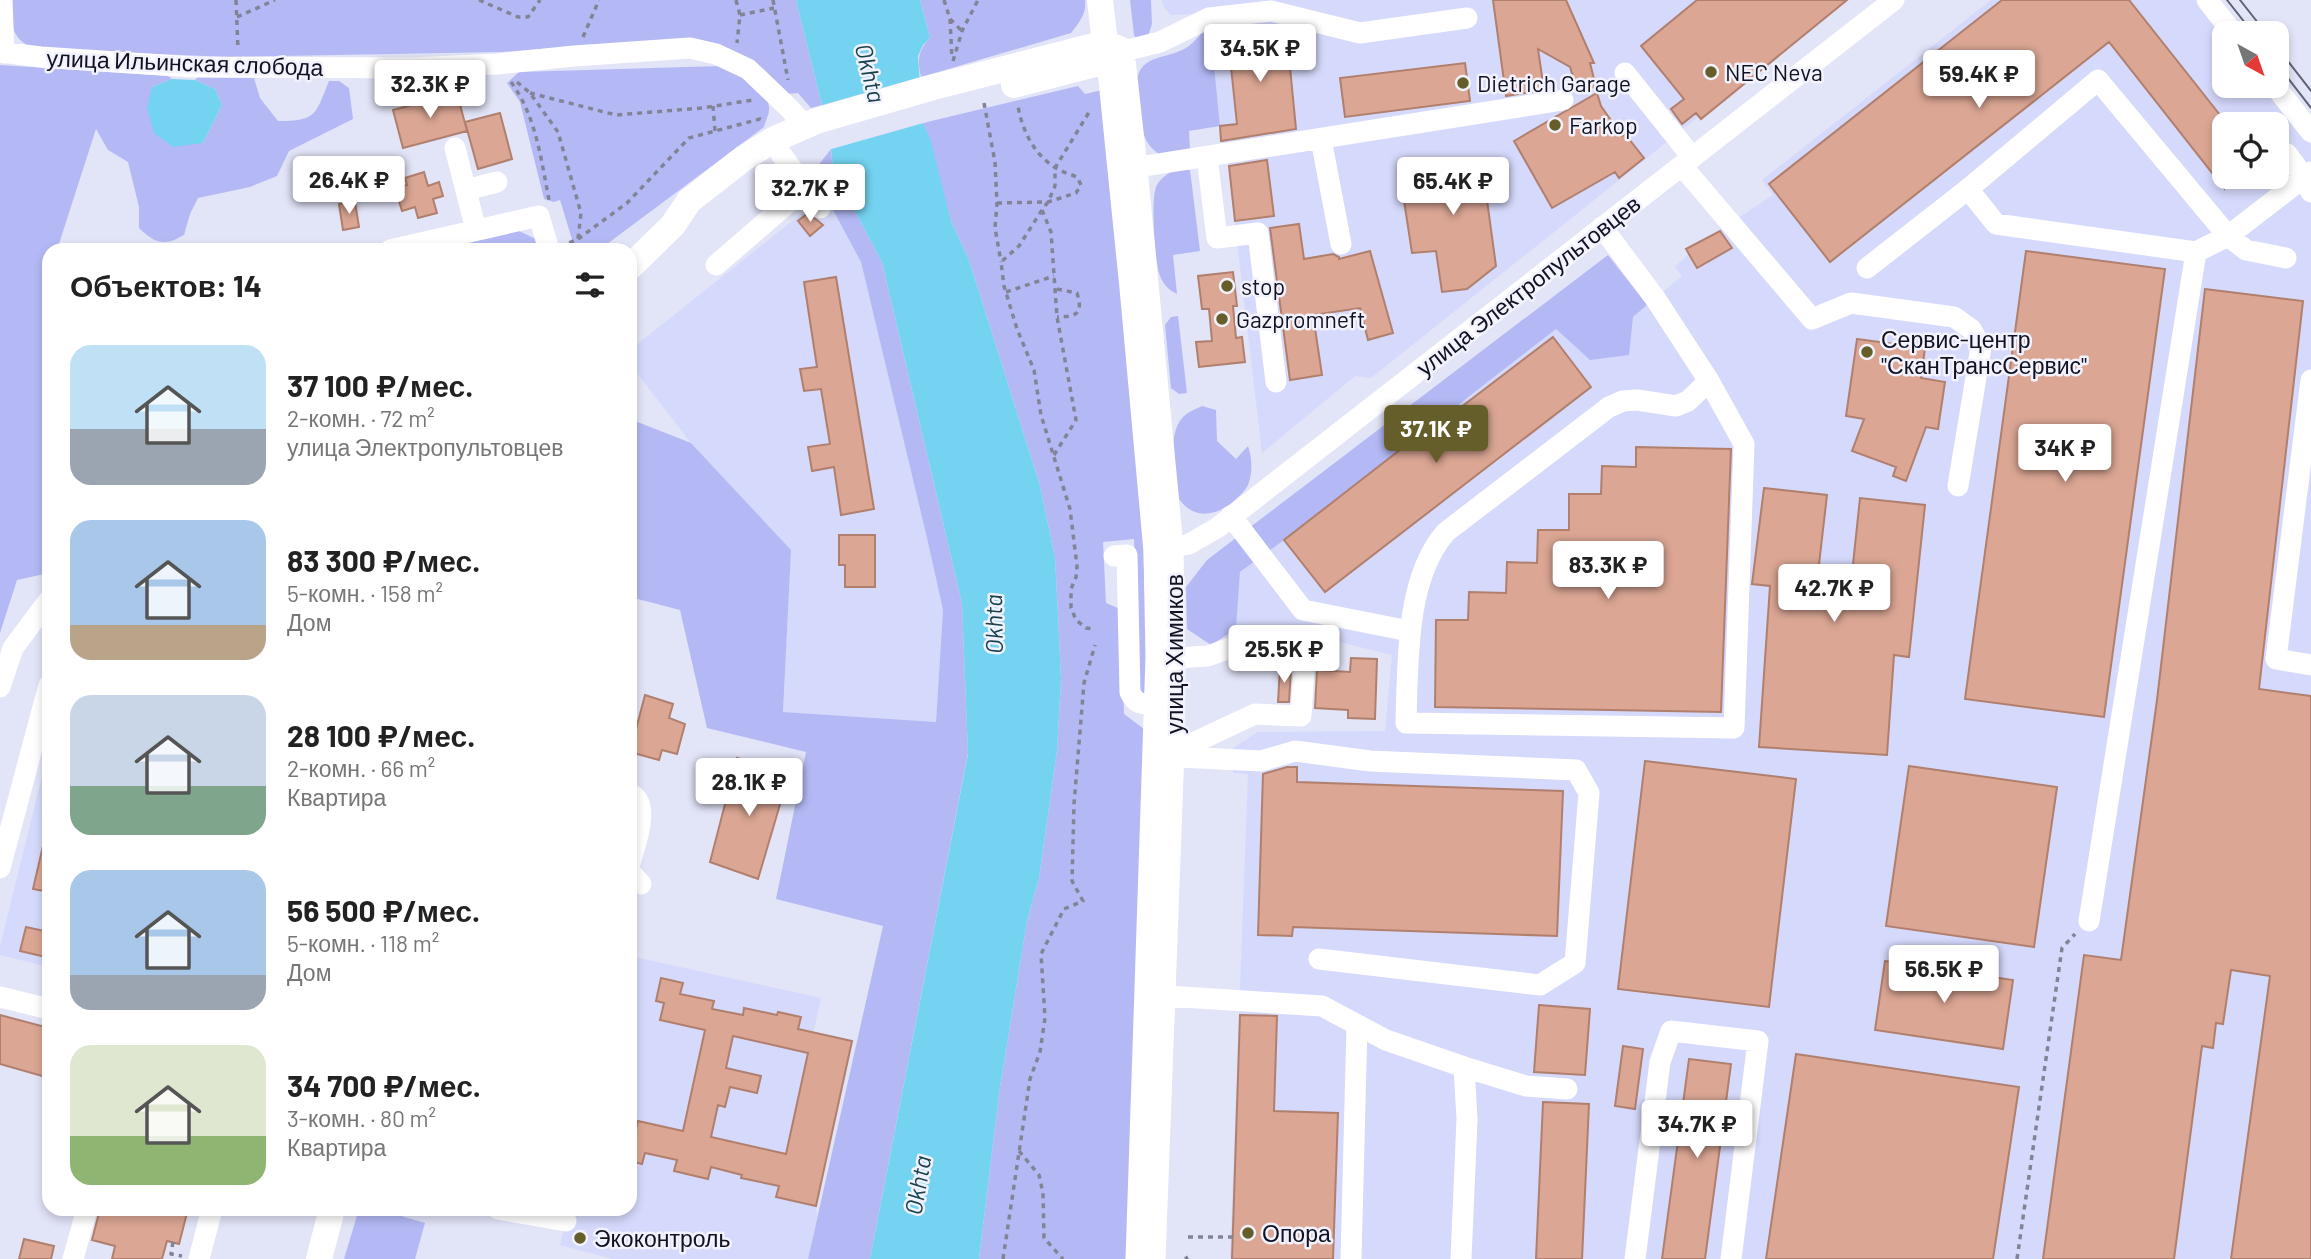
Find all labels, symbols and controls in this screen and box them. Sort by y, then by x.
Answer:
north arrow [2212,21,2289,98]
map controls [2212,21,2289,189]
pin: 34.5K ₽ [1195,24,1325,84]
text: 34.5K ₽ [1220,33,1300,61]
water label: Okhta [850,41,892,105]
street label: улица Ильинская слобода [46,43,324,81]
pin: 59.4K ₽ [1914,50,2044,110]
place label: NEC Neva [1725,58,1823,86]
text: 59.4K ₽ [1939,59,2019,87]
pin: 32.3K ₽ [365,60,495,120]
marker: NEC Neva [1703,64,1719,80]
text: 32.3K ₽ [390,69,470,97]
place label: Dietrich Garage [1477,69,1631,97]
marker: Dietrich Garage [1455,75,1471,91]
place label: Farkop [1569,111,1638,139]
button: locate [2212,112,2289,189]
marker: Farkop [1547,117,1563,133]
pin: 26.4K ₽ [284,156,414,216]
pin: 65.4K ₽ [1388,158,1518,217]
pin: 32.7K ₽ [745,164,875,224]
text: 26.4K ₽ [309,165,389,193]
text: 65.4K ₽ [1413,166,1493,194]
text: 32.7K ₽ [771,173,849,201]
street label: улица Электропультовцев [1410,189,1646,381]
icon: filters [571,266,609,304]
text: Объектов: 14 [70,267,262,303]
place label: stop [1241,272,1285,300]
marker: stop [1219,278,1235,294]
place label: Gazpromneft [1236,305,1365,333]
marker: Gazpromneft [1214,311,1230,327]
place label: Сервис-центр "СканТрансСервис" [1881,325,2087,379]
marker: Сервис-центр "СканТрансСервис" [1859,344,1875,360]
text: 37 100 ₽/мес. [287,367,473,403]
icon: home [126,373,210,457]
text: 2-комн. · 72 m² [287,404,435,432]
pin: 37.1K ₽ [1371,406,1501,465]
text: 37.1K ₽ [1400,414,1472,442]
pin: 34K ₽ [2016,424,2114,484]
text: улица Электропультовцев [287,433,564,461]
text: 34K ₽ [2034,433,2096,461]
text: 83 300 ₽/мес. [287,542,480,578]
pin: 83.3K ₽ [1543,542,1673,601]
icon: home [126,548,210,632]
text: 83.3K ₽ [1569,550,1647,578]
pin: 42.7K ₽ [1769,564,1899,624]
text: 42.7K ₽ [1794,573,1874,601]
street label: улица Химиков [1160,574,1188,734]
text: 5-комн. · 158 m² [287,579,443,607]
water label: Okhta [978,594,1008,654]
text: Дом [287,608,331,636]
pin: 25.5K ₽ [1219,626,1349,685]
text: 25.5K ₽ [1244,634,1324,662]
text: 28 100 ₽/мес. [287,717,475,753]
icon: home [126,723,210,807]
text: 2-комн. · 66 m² [287,754,435,782]
pin: 28.1K ₽ [684,758,814,818]
text: 28.1K ₽ [712,767,786,795]
text: Квартира [287,783,386,811]
text: 56 500 ₽/мес. [287,892,480,928]
icon: home [126,898,210,982]
text: 5-комн. · 118 m² [287,929,439,957]
pin: 56.5K ₽ [1879,946,2009,1005]
text: 56.5K ₽ [1905,954,1983,982]
text: Дом [287,958,331,986]
text: 34 700 ₽/мес. [287,1067,481,1103]
icon: home [126,1073,210,1157]
pin: 34.7K ₽ [1632,1100,1762,1160]
text: 3-комн. · 80 m² [287,1104,436,1132]
text: 34.7K ₽ [1657,1109,1737,1137]
text: Квартира [287,1133,386,1161]
water label: Okhta [898,1153,936,1217]
place label: Опора [1262,1219,1331,1247]
place label: Экоконтроль [594,1224,730,1252]
marker: Опора [1240,1225,1256,1241]
marker: Экоконтроль [572,1230,588,1246]

